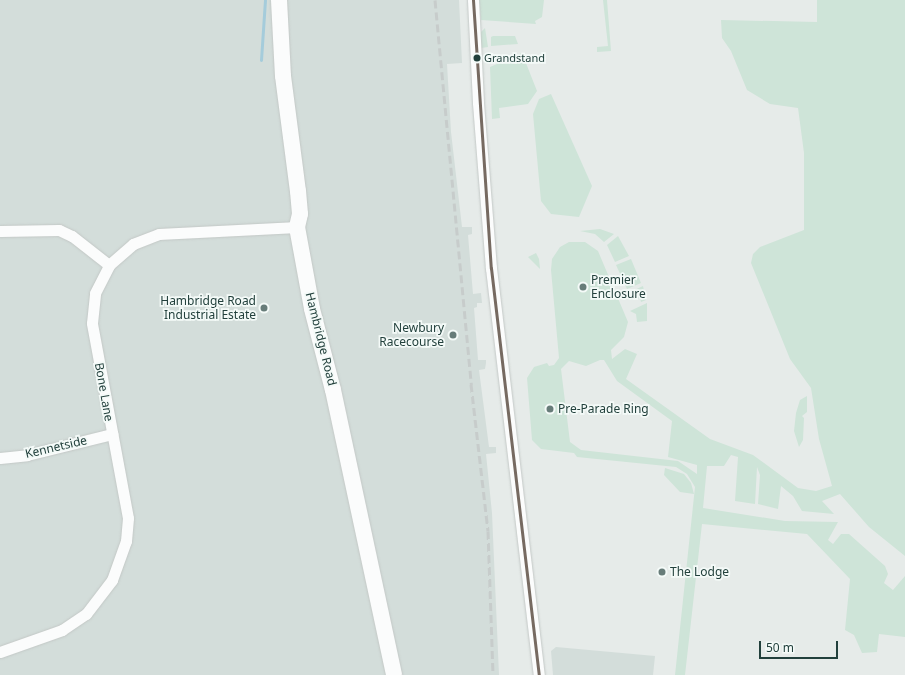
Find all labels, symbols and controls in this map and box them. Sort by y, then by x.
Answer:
place label: Grandstand [484,51,545,65]
marker: Grandstand [472,53,482,63]
place label: Premier Enclosure [591,273,646,301]
marker: Premier Enclosure [578,282,588,292]
street label: Hambridge Road [302,291,340,387]
place label: Hambridge Road Industrial Estate [160,294,256,322]
marker: Hambridge Road Industrial Estate [259,303,269,313]
place label: Newbury Racecourse [379,321,444,349]
marker: Newbury Racecourse [447,329,459,341]
street label: Bone Lane [92,361,116,423]
place label: Pre-Parade Ring [558,402,649,416]
marker: Pre-Parade Ring [545,404,555,414]
street label: Kennetside [24,433,88,461]
place label: The Lodge [670,565,729,579]
marker: The Lodge [657,567,667,577]
scale bar [761,633,840,659]
text: 50 m [766,639,794,656]

